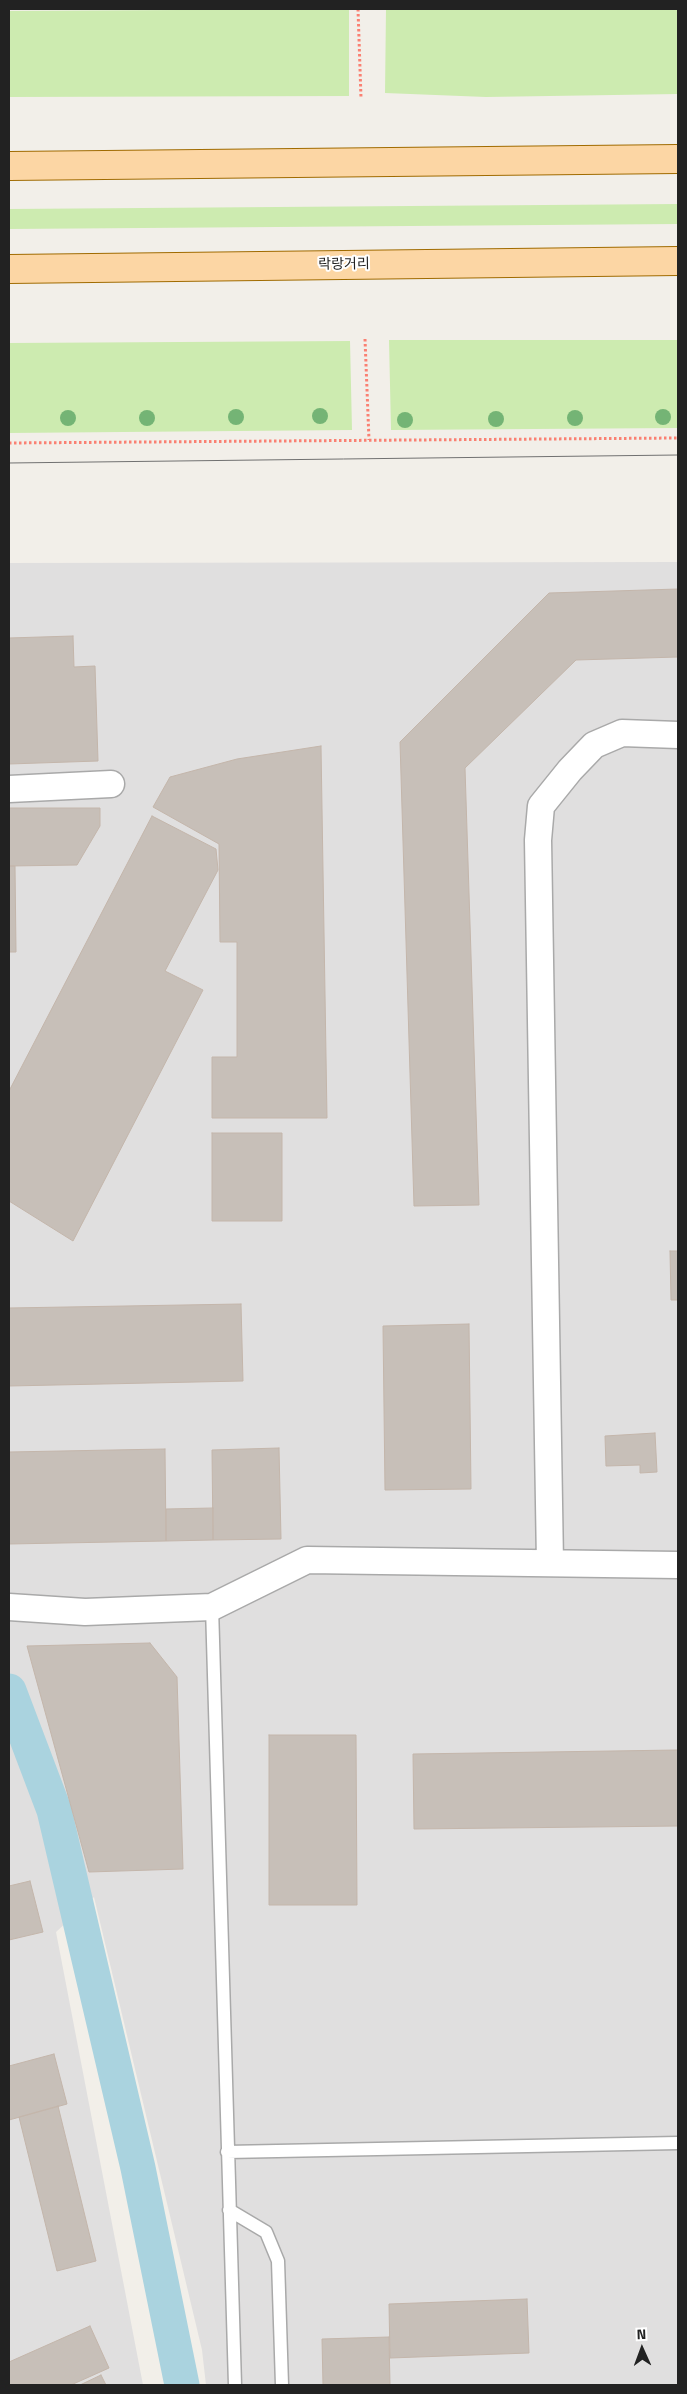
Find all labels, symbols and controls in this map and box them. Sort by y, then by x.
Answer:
street label: 락랑거리 [318,256,370,274]
text: N [636,2323,647,2344]
north arrow [617,2324,667,2374]

